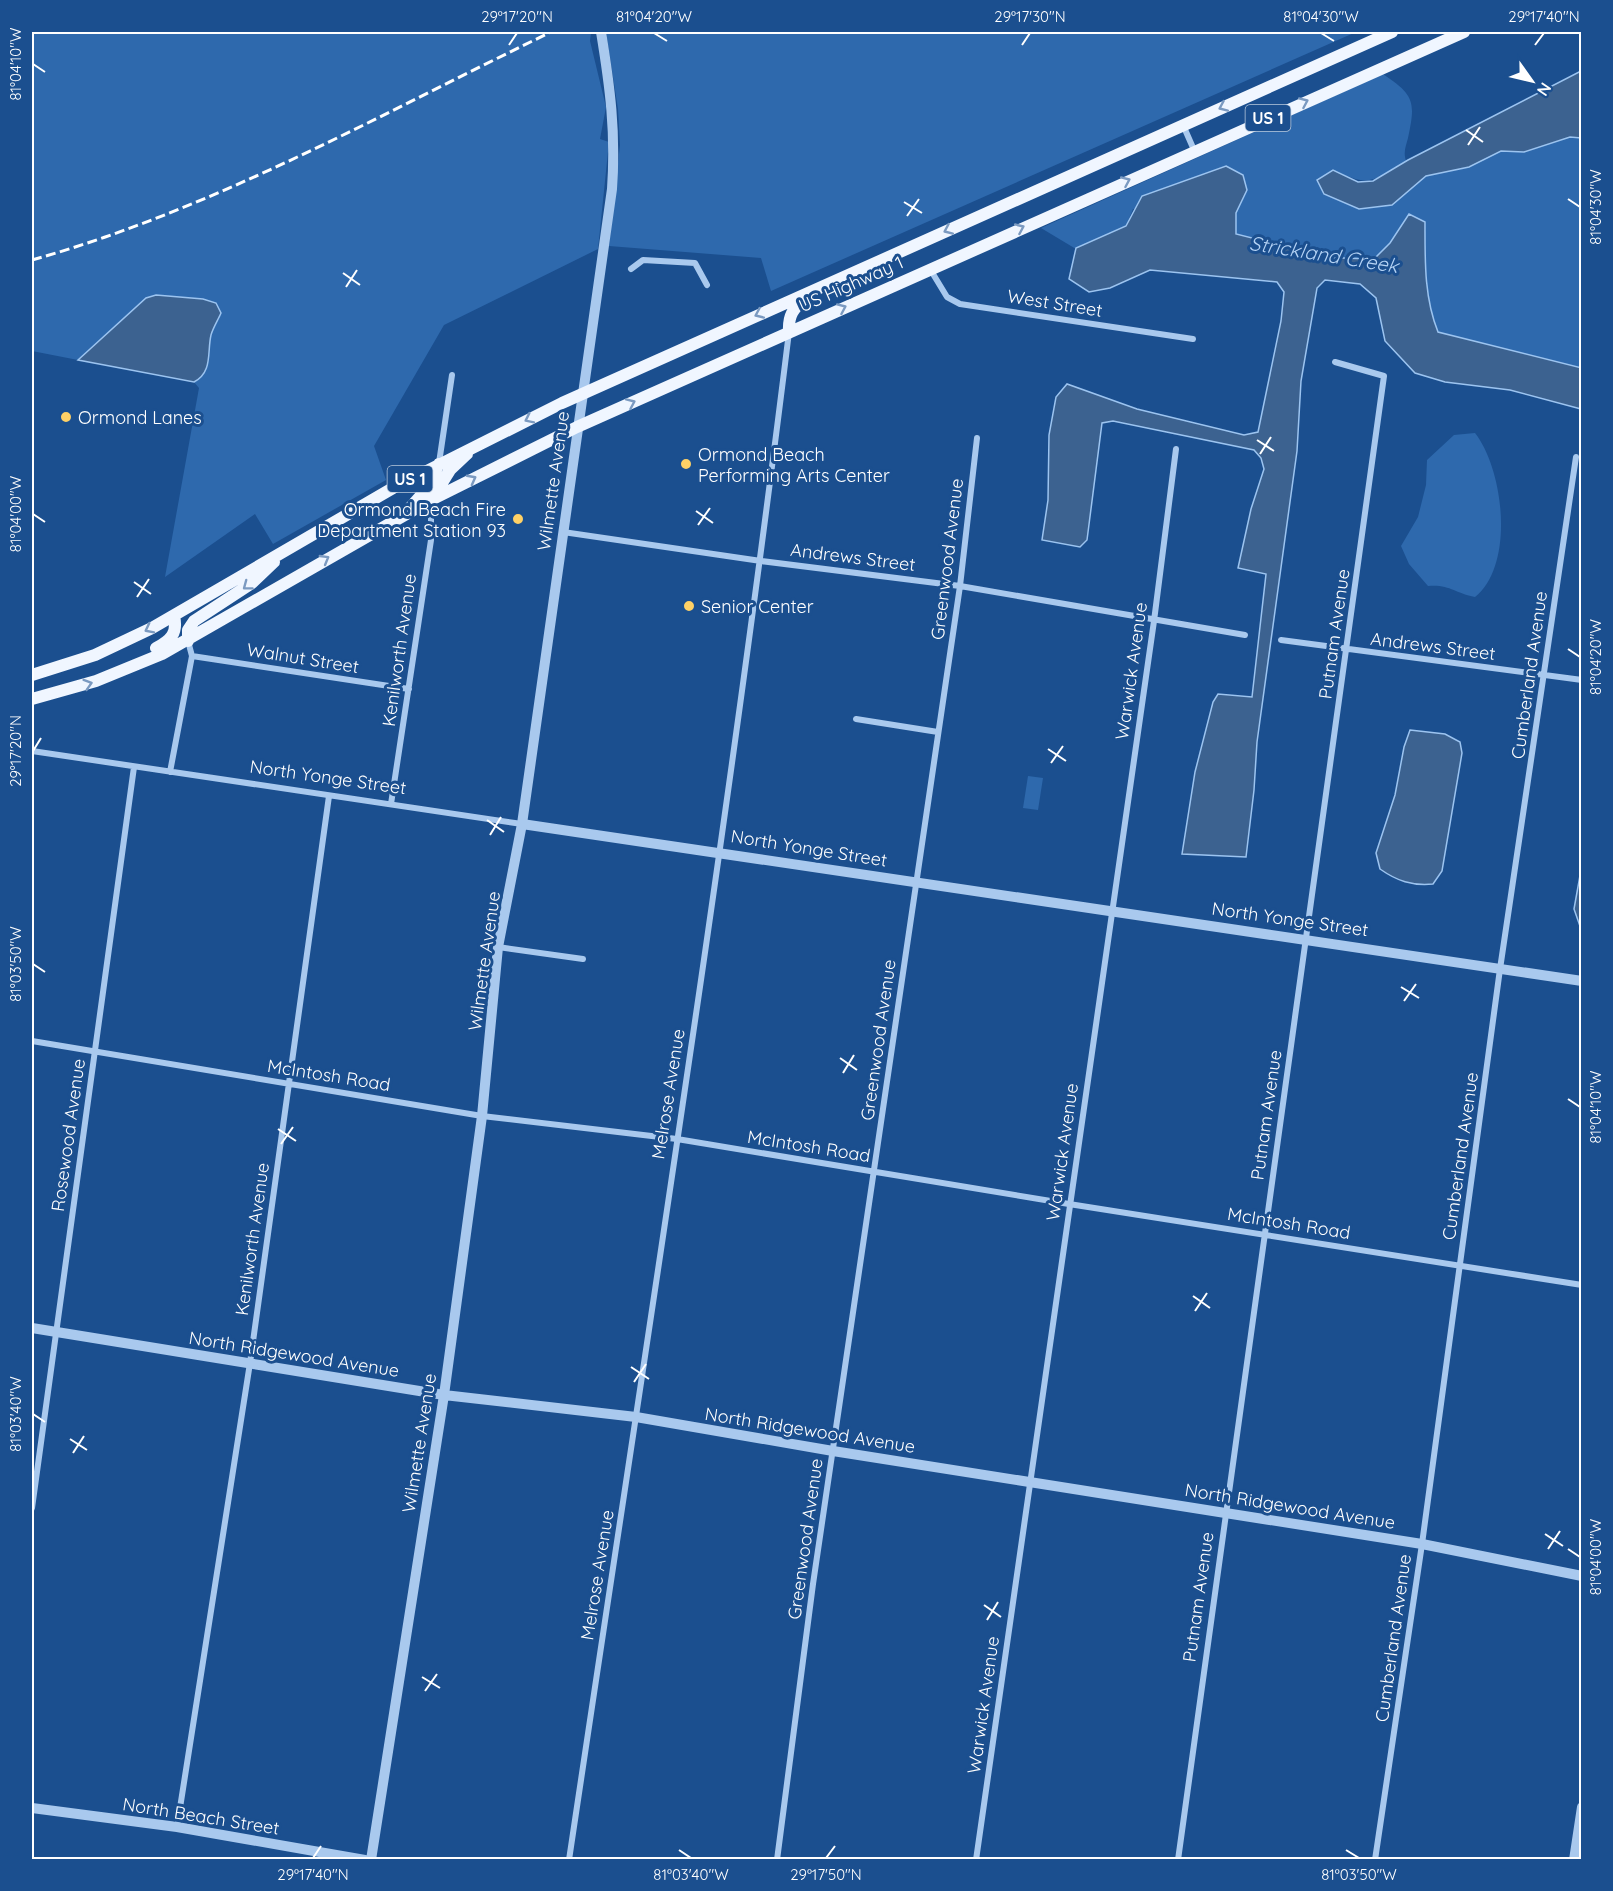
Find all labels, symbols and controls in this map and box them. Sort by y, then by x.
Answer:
text: 29°17'20"N [481,7,553,26]
text: 81°04'20"W [616,7,692,26]
text: 29°17'30"N [994,7,1066,26]
text: 81°04'30"W [1283,7,1359,26]
text: 29°17'40"N [1508,7,1580,26]
text: 81°04'10"W [6,27,25,101]
north arrow [1502,51,1562,111]
text: N [1533,79,1556,100]
one-way arrow [1297,97,1308,109]
one-way arrow [1219,99,1230,111]
road number: US 1 [1246,105,1290,131]
text: 81°04'30"W [1586,169,1605,245]
one-way arrow [1119,176,1130,188]
one-way arrow [943,223,954,235]
one-way arrow [1014,223,1025,235]
water label: Strickland Creek [1248,230,1403,278]
street label: US Highway 1 [795,251,907,317]
street label: West Street [1006,284,1104,322]
one-way arrow [836,303,847,315]
one-way arrow [755,307,766,319]
one-way arrow [624,398,635,410]
place label: Ormond Lanes [78,406,202,429]
marker: Ormond Lanes [59,410,73,424]
street label: Wilmette Avenue [532,410,574,552]
one-way arrow [525,412,536,423]
place label: Ormond Beach Performing Arts Center [698,443,890,487]
marker: Ormond Beach Performing Arts Center [679,457,693,471]
road number: US 1 [388,466,432,492]
one-way arrow [465,474,476,486]
text: 81°04'00"W [6,475,25,552]
street label: Greenwood Avenue [926,477,968,641]
place label: Ormond Beach Fire Department Station 93 [317,498,506,542]
marker: Ormond Beach Fire Department Station 93 [511,512,525,526]
street label: Andrews Street [789,538,917,576]
one-way arrow [319,555,329,567]
street label: Putnam Avenue [1313,567,1355,701]
street label: Kenilworth Avenue [377,572,421,728]
one-way arrow [243,579,254,590]
street label: Cumberland Avenue [1506,590,1552,760]
place label: Senior Center [701,595,814,618]
marker: Senior Center [682,599,696,613]
street label: Warwick Avenue [1110,601,1152,741]
text: 81°04'20"W [1586,619,1605,695]
one-way arrow [145,622,156,633]
street label: Andrews Street [1369,627,1497,665]
street label: Walnut Street [245,638,361,678]
one-way arrow [82,679,93,691]
text: 29°17'20"N [6,715,25,787]
street label: North Yonge Street [248,755,408,799]
street label: North Yonge Street [729,824,889,872]
street label: Wilmette Avenue [463,890,505,1032]
street label: North Yonge Street [1210,897,1370,941]
text: 81°03'50"W [6,926,25,1002]
street label: Greenwood Avenue [855,958,901,1122]
street label: Melrose Avenue [646,1027,690,1161]
street label: Putnam Avenue [1245,1048,1287,1182]
street label: McIntosh Road [266,1054,392,1096]
street label: Rosewood Avenue [46,1057,90,1213]
text: 81°04'10"W [1586,1070,1605,1144]
street label: Cumberland Avenue [1437,1071,1483,1241]
street label: Warwick Avenue [1041,1082,1083,1222]
street label: McIntosh Road [746,1125,872,1167]
street label: Kenilworth Avenue [230,1161,274,1317]
street label: McIntosh Road [1226,1202,1352,1244]
street label: North Ridgewood Avenue [187,1326,401,1382]
street label: Wilmette Avenue [397,1372,441,1514]
text: 81°03'40"W [6,1376,25,1452]
street label: North Ridgewood Avenue [703,1402,917,1458]
street label: Greenwood Avenue [782,1457,828,1621]
street label: North Ridgewood Avenue [1183,1478,1397,1534]
street label: Melrose Avenue [575,1508,619,1642]
text: 81°04'00"W [1586,1518,1605,1595]
street label: Putnam Avenue [1177,1530,1219,1664]
street label: Cumberland Avenue [1370,1553,1416,1723]
street label: Warwick Avenue [962,1635,1004,1775]
street label: North Beach Street [121,1792,281,1840]
text: 29°17'40"N [277,1865,349,1884]
text: 81°03'40"W [653,1865,729,1884]
text: 29°17'50"N [790,1865,862,1884]
text: 81°03'50"W [1321,1865,1397,1884]

